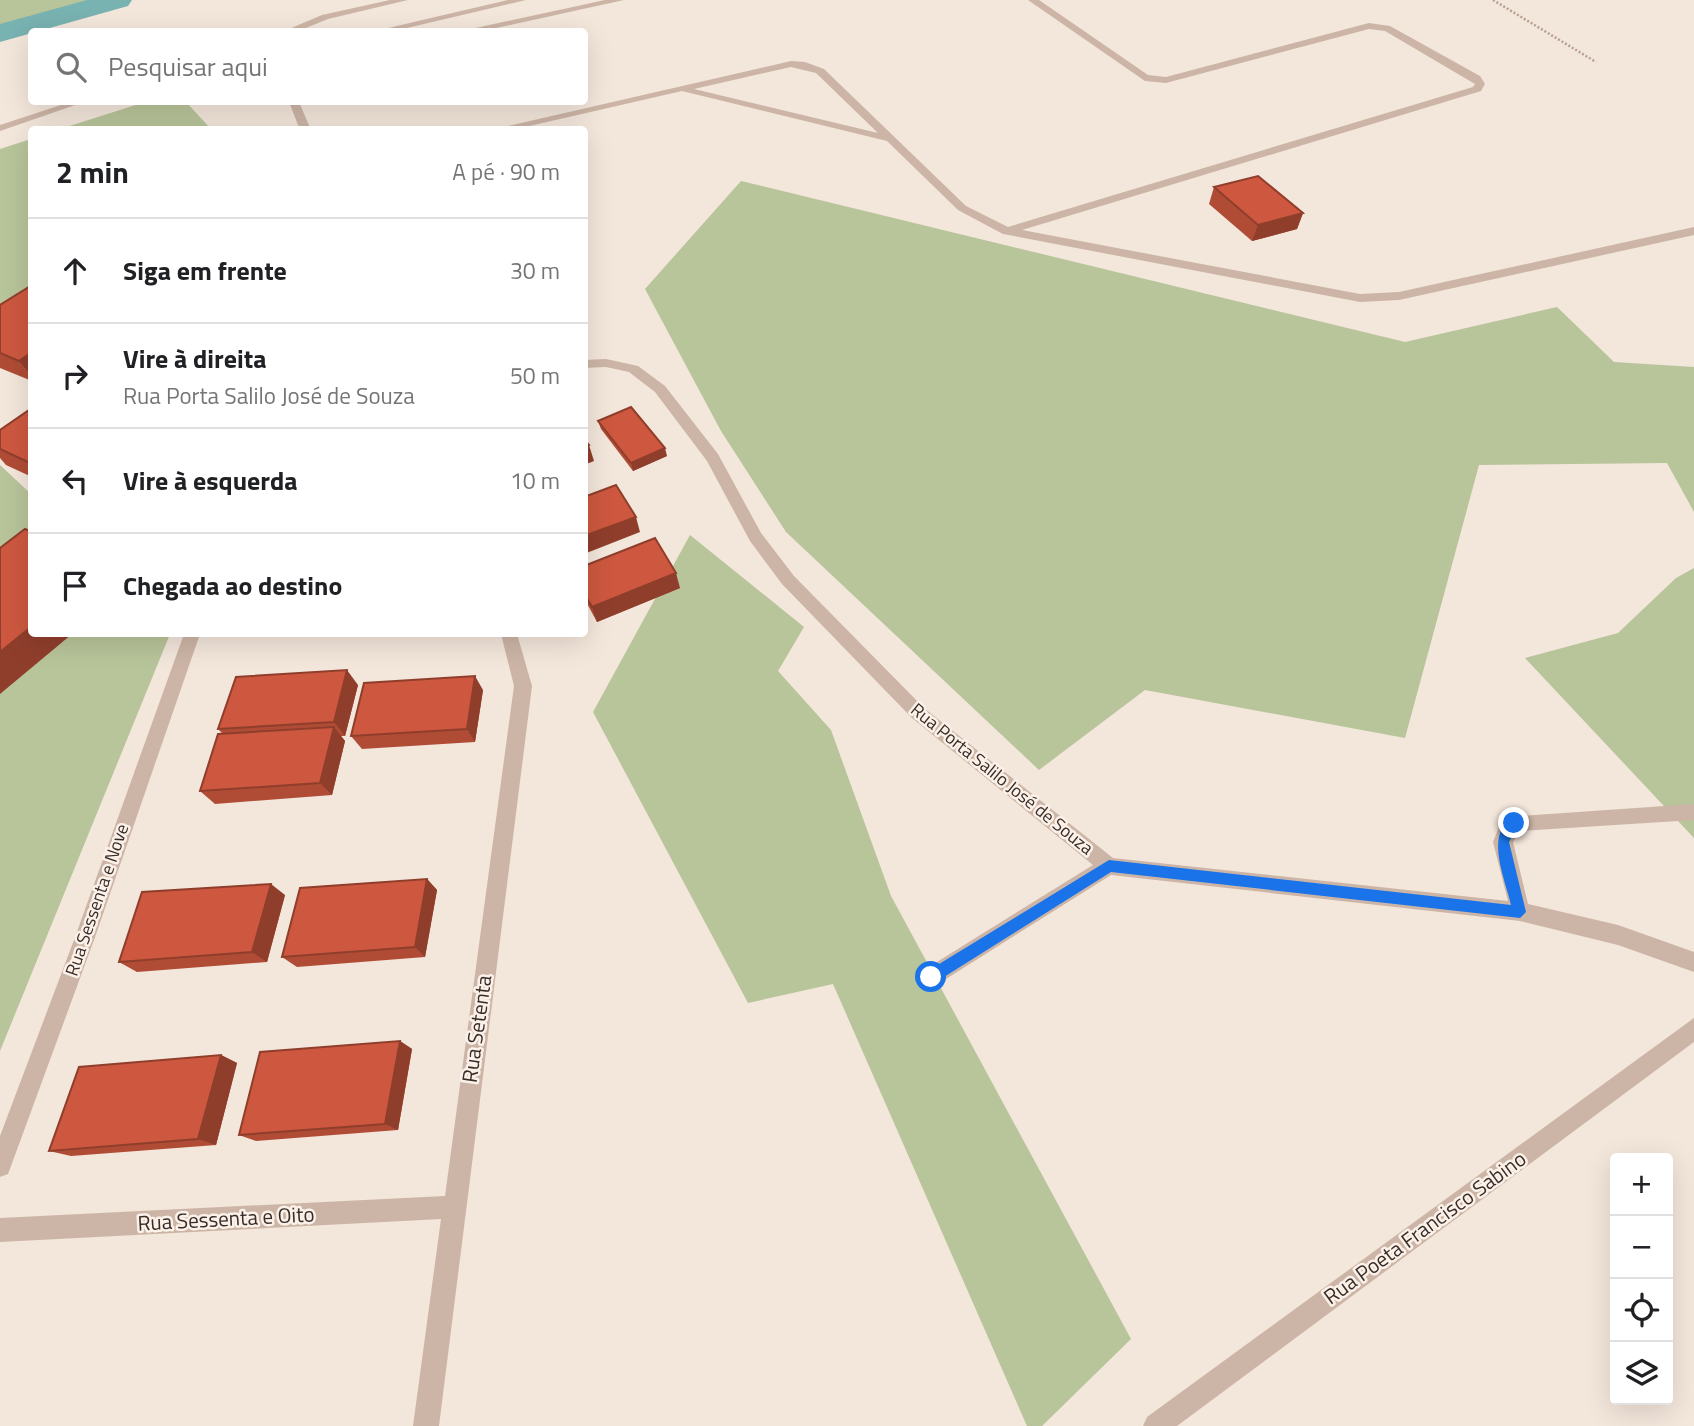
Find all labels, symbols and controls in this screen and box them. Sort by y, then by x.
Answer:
search box [28,28,588,105]
text: Pesquisar aqui [108,47,268,86]
icon: search [52,48,90,86]
text: 2 min [56,149,129,195]
text: A pé · 90 m [452,154,560,189]
text: Siga em frente [123,251,287,290]
icon: ahead [56,252,94,290]
text: 30 m [510,253,560,288]
text: Vire à direita [123,339,266,378]
icon: right [56,357,94,395]
text: 50 m [510,358,560,393]
text: Rua Porta Salilo José de Souza [123,378,415,413]
text: Vire à esquerda [123,461,298,500]
icon: left [56,462,94,500]
text: 10 m [510,463,560,498]
text: Chegada ao destino [123,566,342,605]
icon: arrive [56,567,94,605]
street label: Rua Porta Salilo José de Souza [905,696,1100,861]
route end [1498,807,1529,838]
street label: Rua Sessenta e Nove [58,820,135,980]
route start [915,961,946,992]
street label: Rua Setenta [453,973,499,1085]
street label: Rua Poeta Francisco Sabino [1317,1143,1532,1312]
map controls [1610,1153,1673,1405]
button: + [1610,1153,1673,1216]
street label: Rua Sessenta e Oito [137,1197,315,1239]
button: − [1610,1216,1673,1279]
button: locate [1610,1279,1673,1342]
button: layers [1610,1342,1673,1405]

